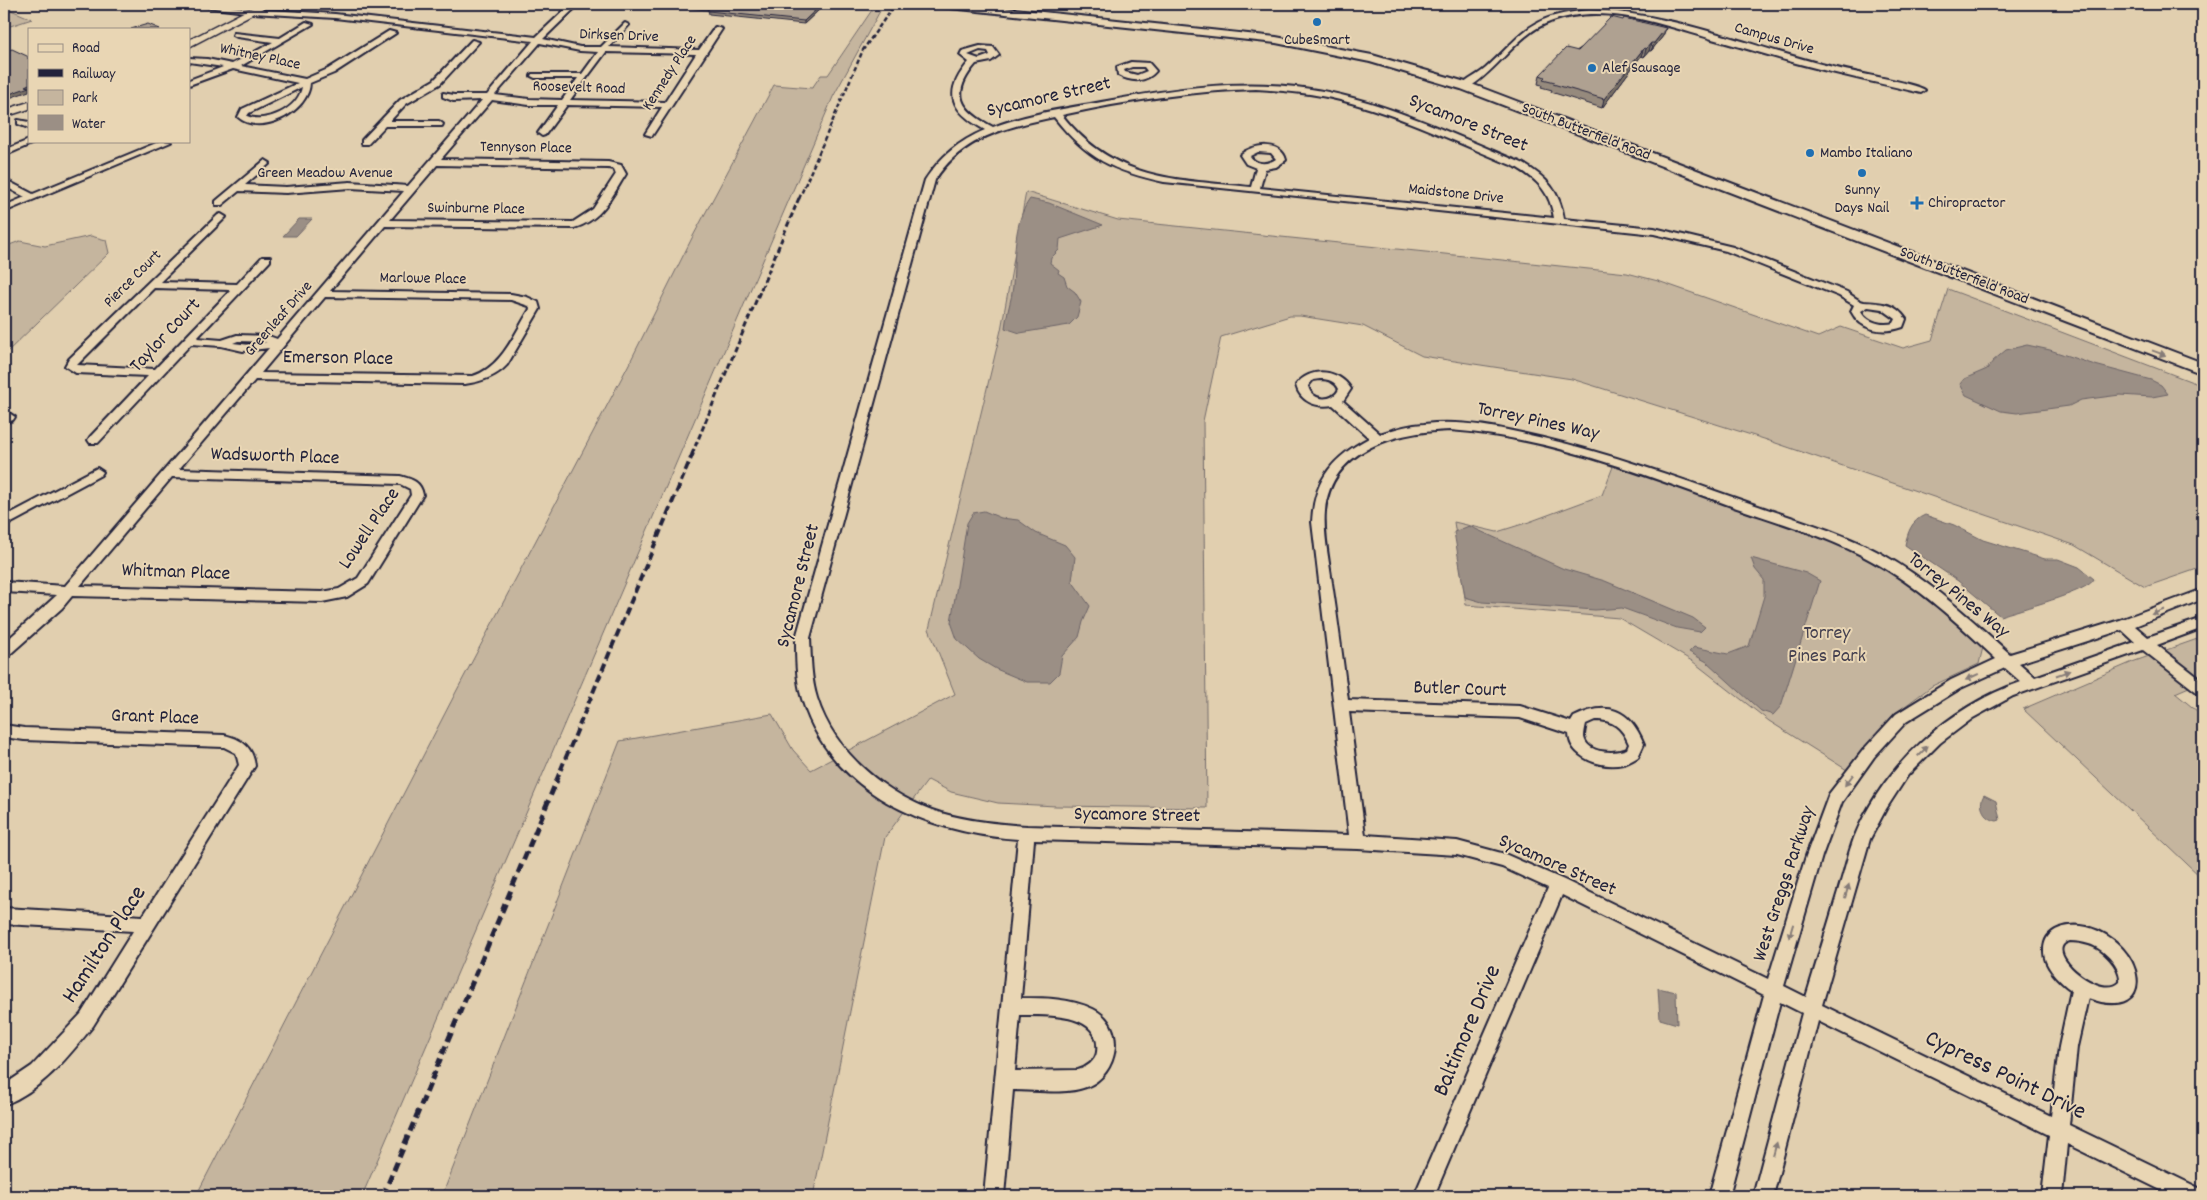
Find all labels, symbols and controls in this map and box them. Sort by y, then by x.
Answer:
marker: CubeSmart [1311,16,1323,28]
street label: Campus Drive [1731,17,1817,61]
street label: Dirksen Drive [579,23,659,49]
legend [28,28,190,142]
place label: CubeSmart [1284,29,1350,52]
street label: Kennedy Place [637,31,703,115]
street label: Whitney Place [218,37,302,77]
text: Road [72,38,100,60]
place label: Alef Sausage [1602,57,1681,80]
marker: Alef Sausage [1586,62,1598,74]
text: Railway [72,64,116,86]
street label: Sycamore Street [984,70,1114,126]
street label: Roosevelt Road [532,75,626,101]
street label: Sycamore Street [1404,87,1532,161]
text: Park [72,88,98,110]
street label: South Butterfield Road [1518,97,1654,167]
text: Water [72,114,106,136]
street label: Tennyson Place [480,136,572,160]
place label: Mambo Italiano [1820,142,1913,165]
marker: Mambo Italiano [1804,147,1816,159]
street label: Green Meadow Avenue [257,162,393,185]
marker: Sunny Days Nail [1856,167,1868,179]
street label: Maidstone Drive [1407,178,1505,210]
place label: Sunny Days Nail [1835,179,1890,220]
place label: Chiropractor [1928,192,2005,215]
marker: Chiropractor [1910,196,1924,210]
street label: Swinburne Place [427,197,525,221]
street label: South Butterfield Road [1896,241,2032,311]
street label: Pierce Court [99,245,167,313]
street label: Marlowe Place [379,267,467,291]
street label: Greenleaf Drive [239,276,319,362]
street label: Taylor Court [124,292,208,380]
street label: Emerson Place [283,344,394,374]
one-way arrow [2152,349,2167,357]
street label: Torrey Pines Way [1474,395,1603,449]
street label: Wadsworth Place [210,441,340,473]
street label: Lowell Place [332,482,408,575]
street label: Sycamore Street [770,521,828,651]
street label: Torrey Pines Way [1901,546,2016,647]
street label: Whitman Place [121,557,231,589]
one-way arrow [2150,608,2165,616]
park label: Torrey Pines Park [1788,620,1866,671]
one-way arrow [2056,668,2071,676]
one-way arrow [1964,673,1979,681]
street label: Butler Court [1413,674,1507,706]
street label: Grant Place [110,702,200,734]
one-way arrow [1917,745,1929,757]
one-way arrow [1844,773,1855,786]
street label: Sycamore Street [1074,801,1200,831]
street label: West Greggs Parkway [1747,802,1824,965]
street label: Sycamore Street [1494,828,1620,904]
street label: Hamilton Place [54,879,156,1011]
one-way arrow [1843,884,1851,899]
one-way arrow [1787,923,1795,938]
street label: Baltimore Drive [1425,960,1511,1102]
street label: Cypress Point Drive [1919,1022,2091,1130]
one-way arrow [1771,1142,1779,1157]

